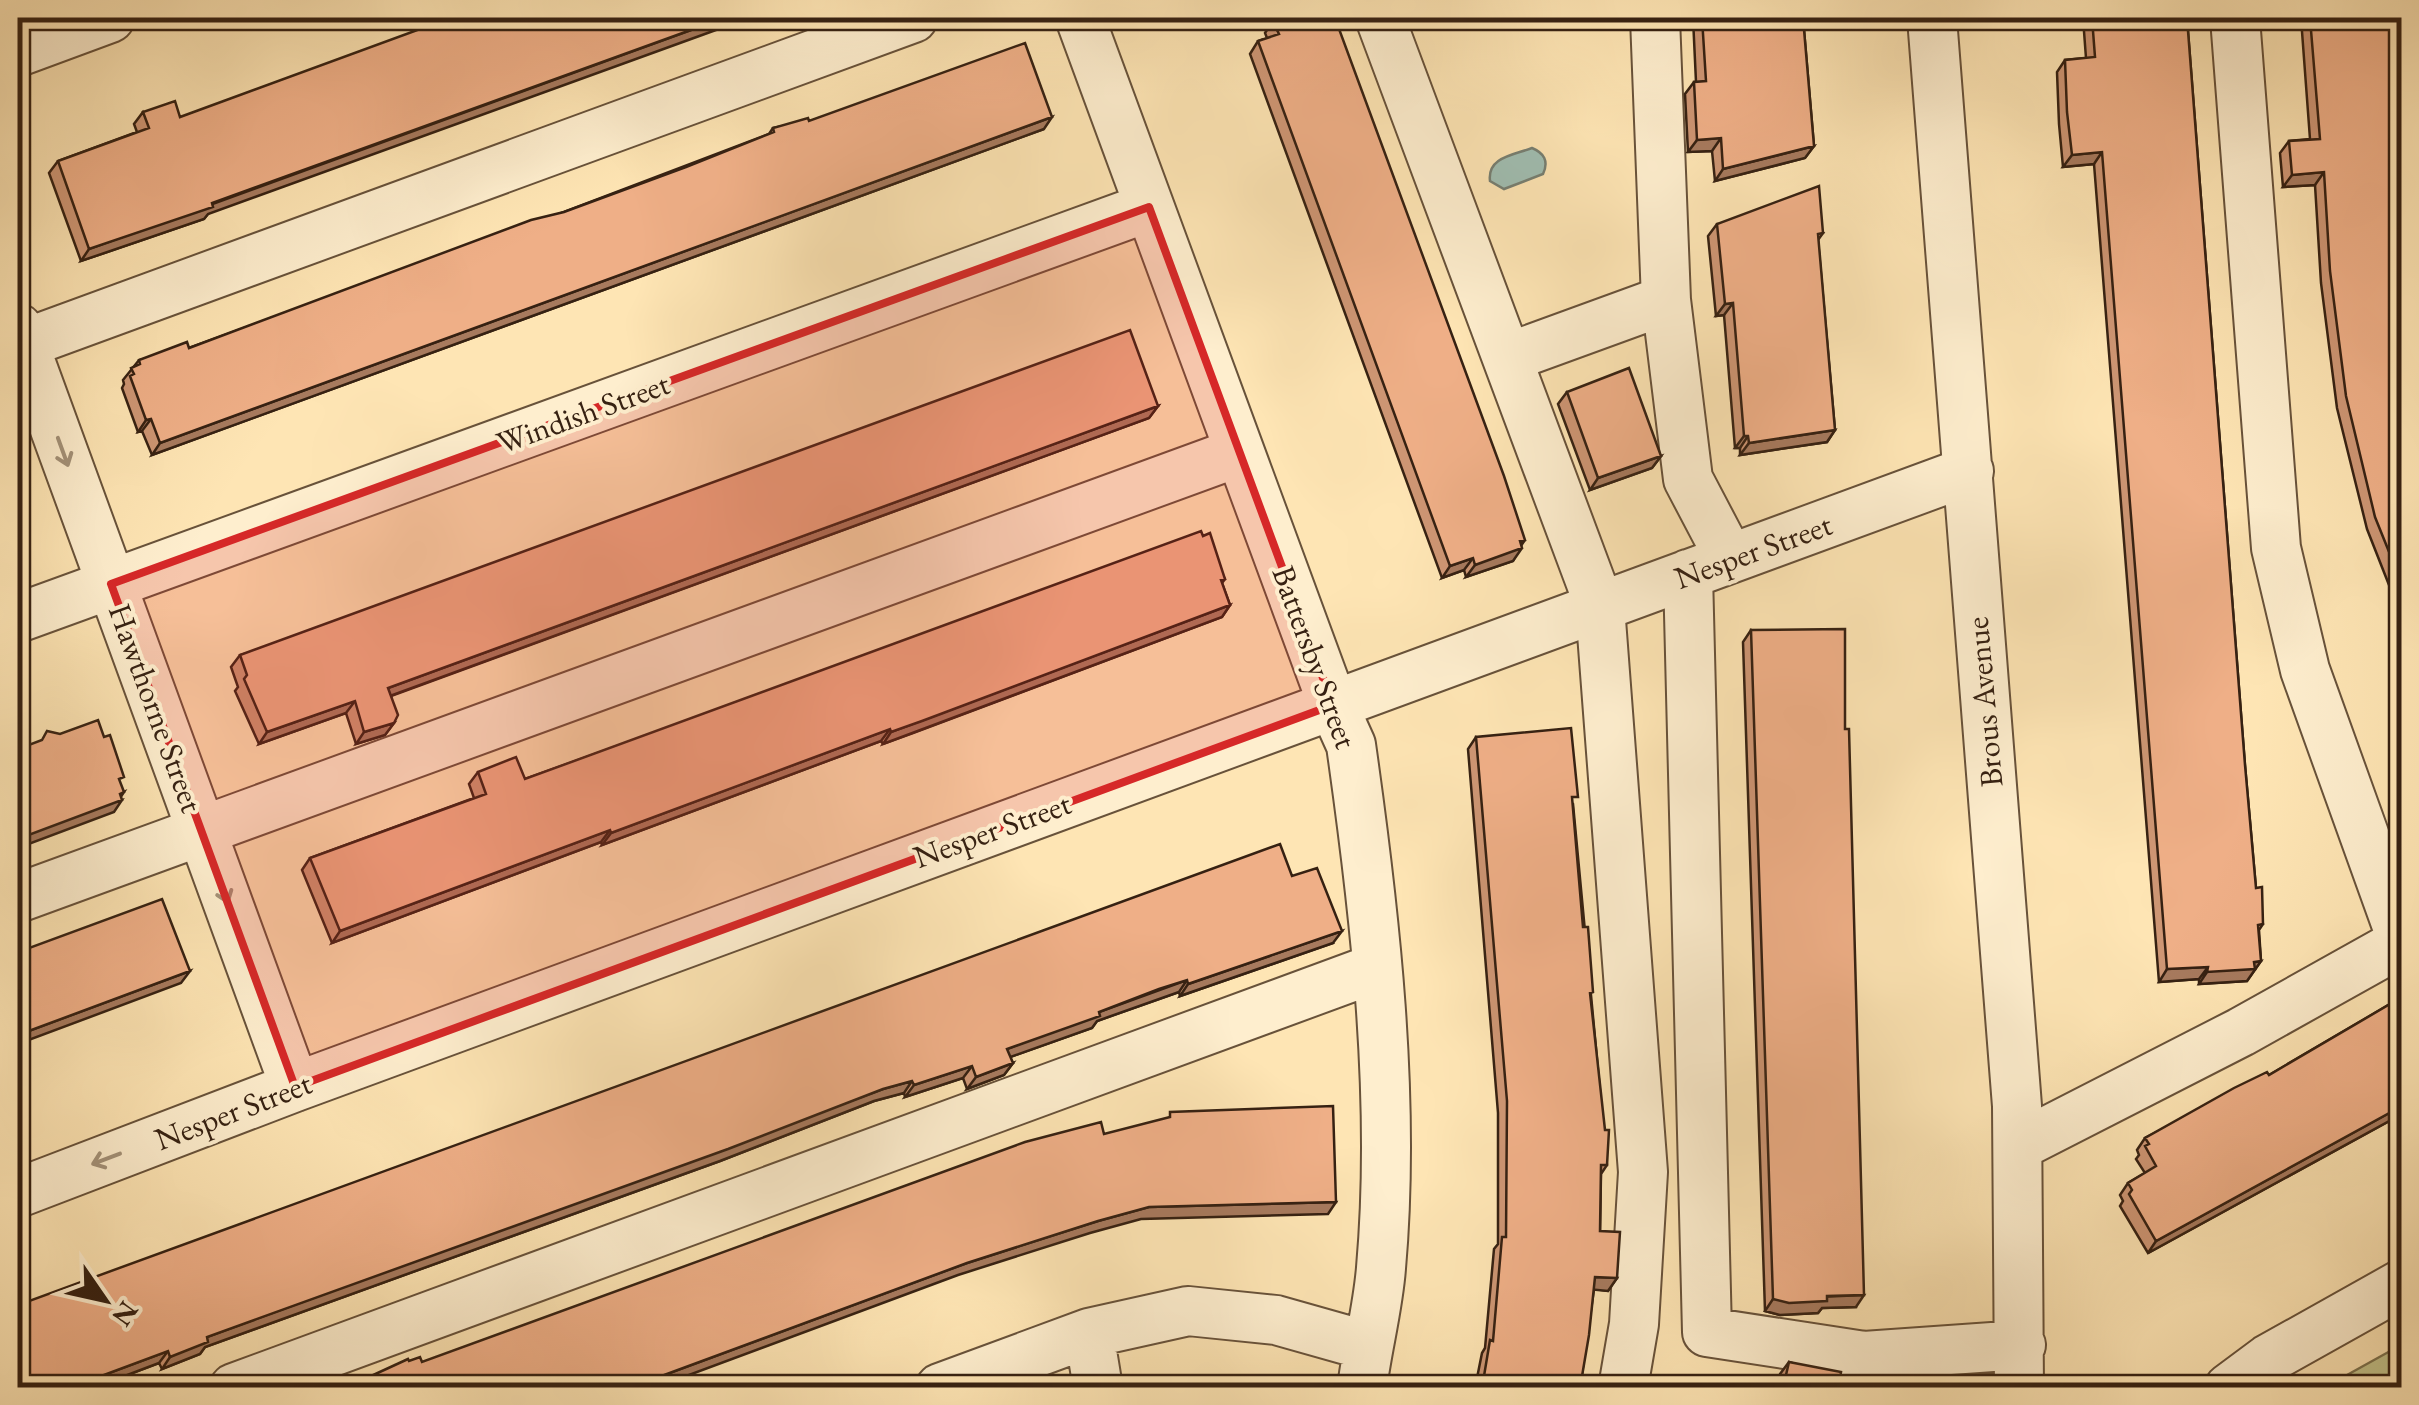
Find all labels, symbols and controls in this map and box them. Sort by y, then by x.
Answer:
street label: Windish Street [491,362,675,464]
one-way arrow [55,436,73,467]
street label: Nesper Street [1668,503,1838,599]
street label: Battersby Street [1263,560,1367,754]
street label: Hawthorne Street [99,598,213,818]
street label: Brous Avenue [1956,615,2012,789]
street label: Nesper Street [907,782,1077,878]
one-way arrow [215,873,233,904]
street label: Nesper Street [149,1062,317,1160]
one-way arrow [91,1152,121,1170]
north arrow [55,1250,155,1350]
text: N [104,1295,147,1334]

